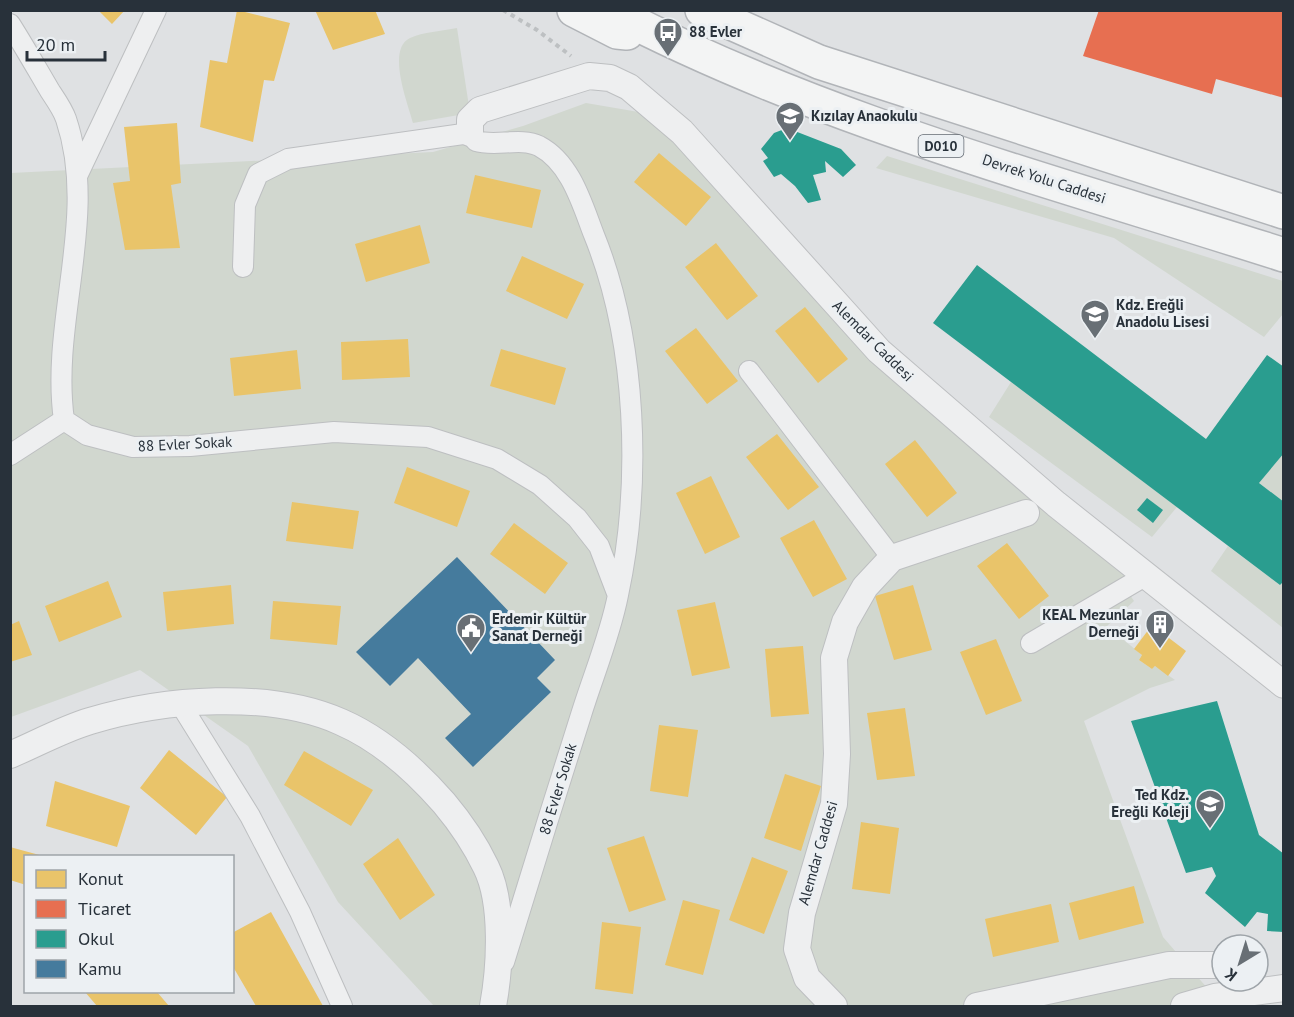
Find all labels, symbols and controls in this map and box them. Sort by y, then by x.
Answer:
bus stop icon: 88 Evler [652,16,684,58]
place label: 88 Evler [689,22,743,41]
scale bar [27,24,105,62]
text: 20 m [36,33,75,56]
school or university icon: Kızılay Anaokulu [774,100,806,142]
place label: Kızılay Anaokulu [811,106,918,125]
road number: D010 [918,135,964,157]
street label: Devrek Yolu Caddesi [980,150,1108,207]
place label: Kdz. Ereğli Anadolu Lisesi [1116,295,1209,331]
street label: Alemdar Caddesi [829,296,918,385]
school or university icon: Kdz. Ereğli Anadolu Lisesi [1079,298,1111,340]
street label: 88 Evler Sokak [137,431,233,455]
place label: KEAL Mezunlar Derneği [1042,605,1140,641]
building icon: KEAL Mezunlar Derneği [1144,608,1176,650]
place label: Erdemir Kültür Sanat Derneği [492,609,587,645]
public building icon: Erdemir Kültür Sanat Derneği [455,612,487,654]
street label: 88 Evler Sokak [535,740,581,837]
place label: Ted Kdz. Ereğli Koleji [1111,785,1189,821]
school or university icon: Ted Kdz. Ereğli Koleji [1194,788,1226,830]
street label: Alemdar Caddesi [794,799,841,907]
legend [24,855,234,993]
text: Konut [78,867,123,890]
text: Ticaret [78,897,131,920]
text: Okul [78,927,115,950]
north arrow [1210,933,1270,993]
text: Kamu [78,957,122,980]
text: K [1221,964,1241,986]

